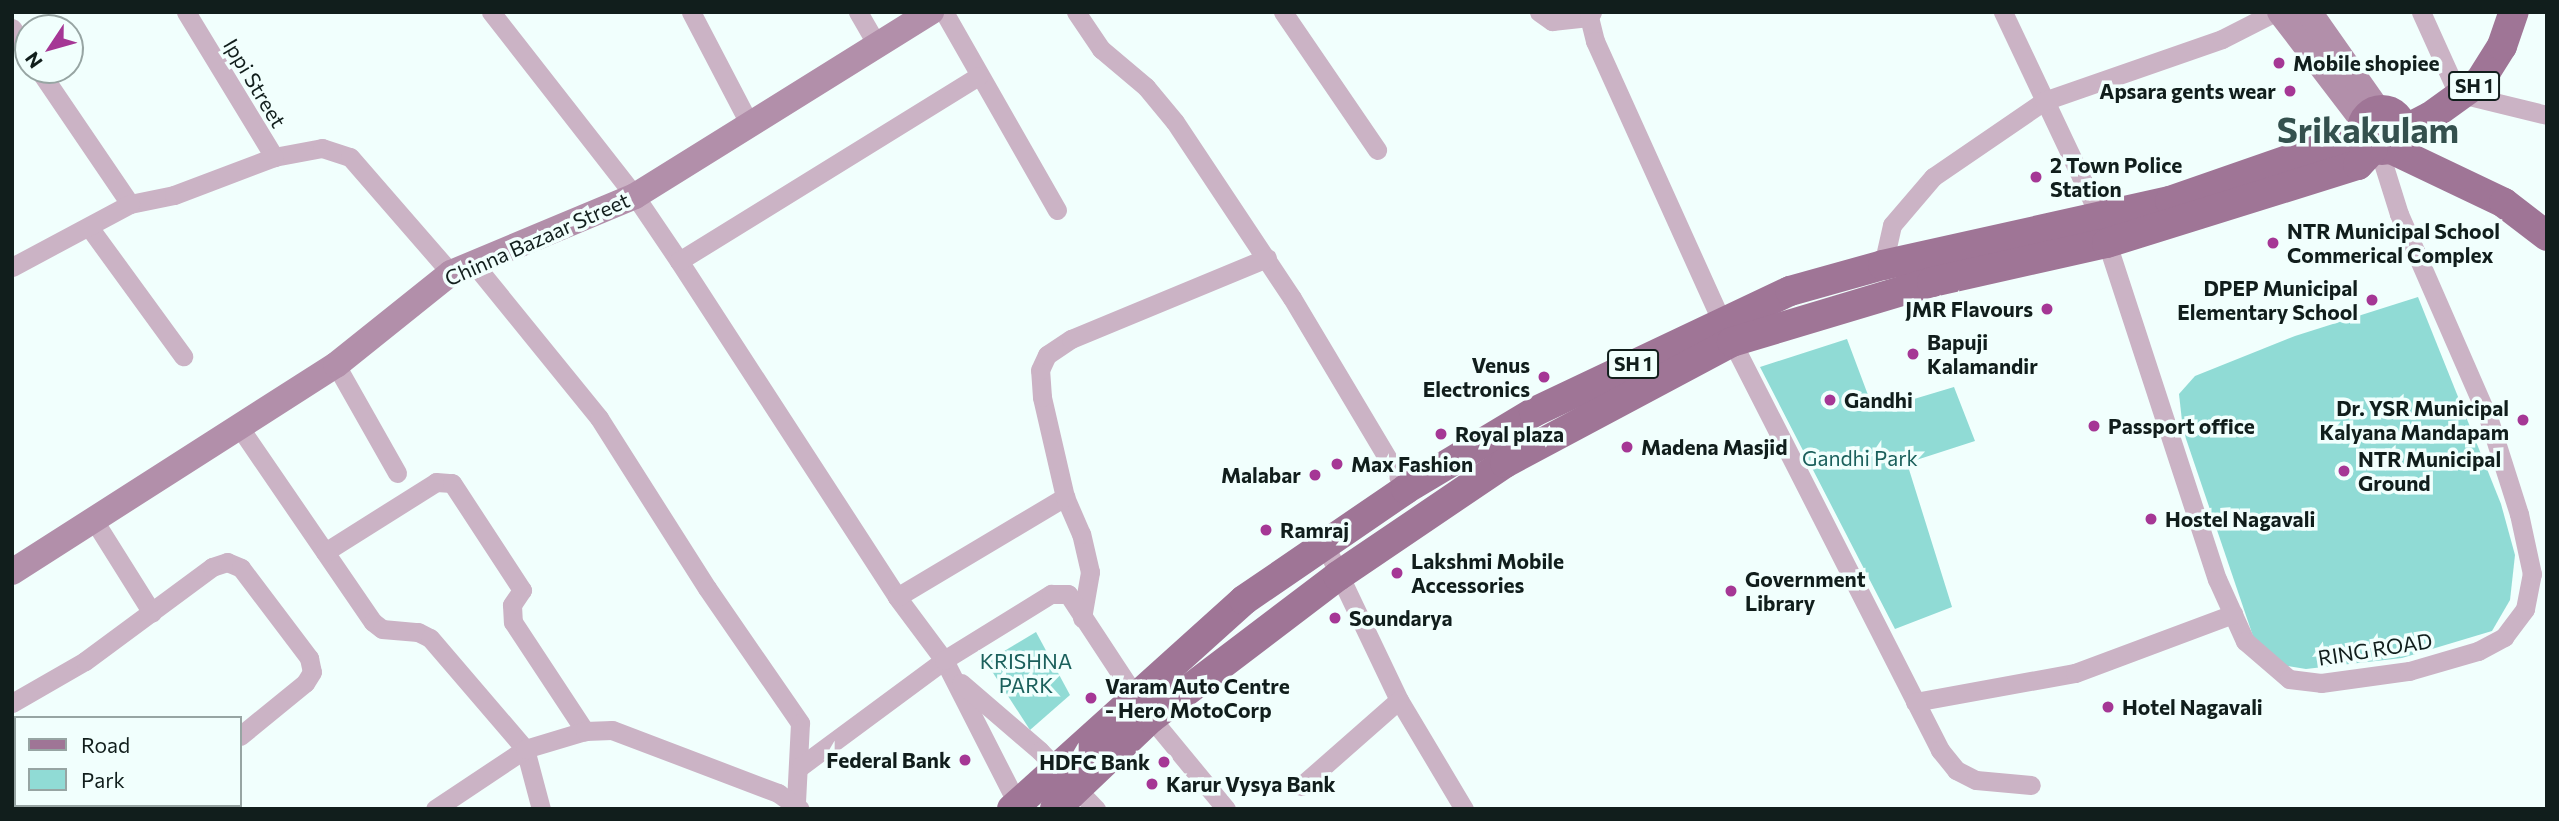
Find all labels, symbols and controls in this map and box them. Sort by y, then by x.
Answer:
north arrow [14,14,84,84]
street label: Ippi Street [219,34,291,132]
text: N [20,48,47,73]
place label: Mobile shopiee [2293,50,2440,76]
marker: Mobile shopiee [2271,55,2287,71]
road number: SH 1 [2448,71,2500,102]
place label: Apsara gents wear [2099,78,2276,104]
marker: Apsara gents wear [2282,83,2298,99]
district label: Srikakulam [2277,108,2459,150]
place label: 2 Town Police Station [2050,152,2182,202]
marker: 2 Town Police Station [2028,169,2044,185]
street label: Chinna Bazaar Street [441,187,633,291]
place label: NTR Municipal School Commerical Complex [2287,218,2500,268]
marker: NTR Municipal School Commerical Complex [2265,235,2281,251]
place label: DPEP Municipal Elementary School [2177,275,2358,325]
marker: DPEP Municipal Elementary School [2364,292,2380,308]
place label: JMR Flavours [1905,296,2033,322]
marker: JMR Flavours [2039,301,2055,317]
place label: Bapuji Kalamandir [1927,329,2038,379]
marker: Bapuji Kalamandir [1905,346,1921,362]
road number: SH 1 [1607,348,1659,380]
place label: Venus Electronics [1423,352,1530,402]
marker: Venus Electronics [1536,369,1552,385]
place label: Gandhi [1844,387,1913,413]
marker: Gandhi [1822,392,1838,408]
place label: Dr. YSR Municipal Kalyana Mandapam [2320,395,2509,445]
marker: Dr. YSR Municipal Kalyana Mandapam [2515,412,2531,428]
place label: Passport office [2108,413,2255,439]
marker: Passport office [2086,418,2102,434]
place label: Royal plaza [1455,421,1564,447]
marker: Royal plaza [1433,426,1449,442]
place label: Madena Masjid [1641,434,1787,460]
marker: Madena Masjid [1619,439,1635,455]
park label: Gandhi Park [1802,445,1918,471]
place label: NTR Municipal Ground [2358,446,2501,496]
place label: Max Fashion [1351,451,1473,477]
marker: Max Fashion [1329,456,1345,472]
place label: Malabar [1221,462,1301,488]
marker: NTR Municipal Ground [2336,463,2352,479]
marker: Malabar [1307,467,1323,483]
place label: Hostel Nagavali [2165,506,2315,532]
marker: Hostel Nagavali [2143,511,2159,527]
place label: Ramraj [1280,517,1349,543]
marker: Ramraj [1258,522,1274,538]
place label: Lakshmi Mobile Accessories [1411,548,1564,598]
marker: Lakshmi Mobile Accessories [1389,565,1405,581]
place label: Government Library [1745,566,1866,616]
marker: Government Library [1723,583,1739,599]
place label: Soundarya [1349,605,1453,631]
marker: Soundarya [1327,610,1343,626]
street label: RING ROAD [2316,628,2434,670]
park label: KRISHNA PARK [980,648,1072,698]
place label: Varam Auto Centre - Hero MotoCorp [1105,673,1290,723]
marker: Varam Auto Centre - Hero MotoCorp [1083,690,1099,706]
place label: Hotel Nagavali [2122,694,2263,720]
marker: Hotel Nagavali [2100,699,2116,715]
legend [14,716,242,807]
text: Road [81,732,130,757]
place label: Federal Bank [826,747,951,773]
place label: HDFC Bank [1039,749,1150,775]
marker: Federal Bank [957,752,973,768]
marker: HDFC Bank [1156,754,1172,770]
text: Park [81,767,125,792]
place label: Karur Vysya Bank [1166,771,1336,797]
marker: Karur Vysya Bank [1144,776,1160,792]

